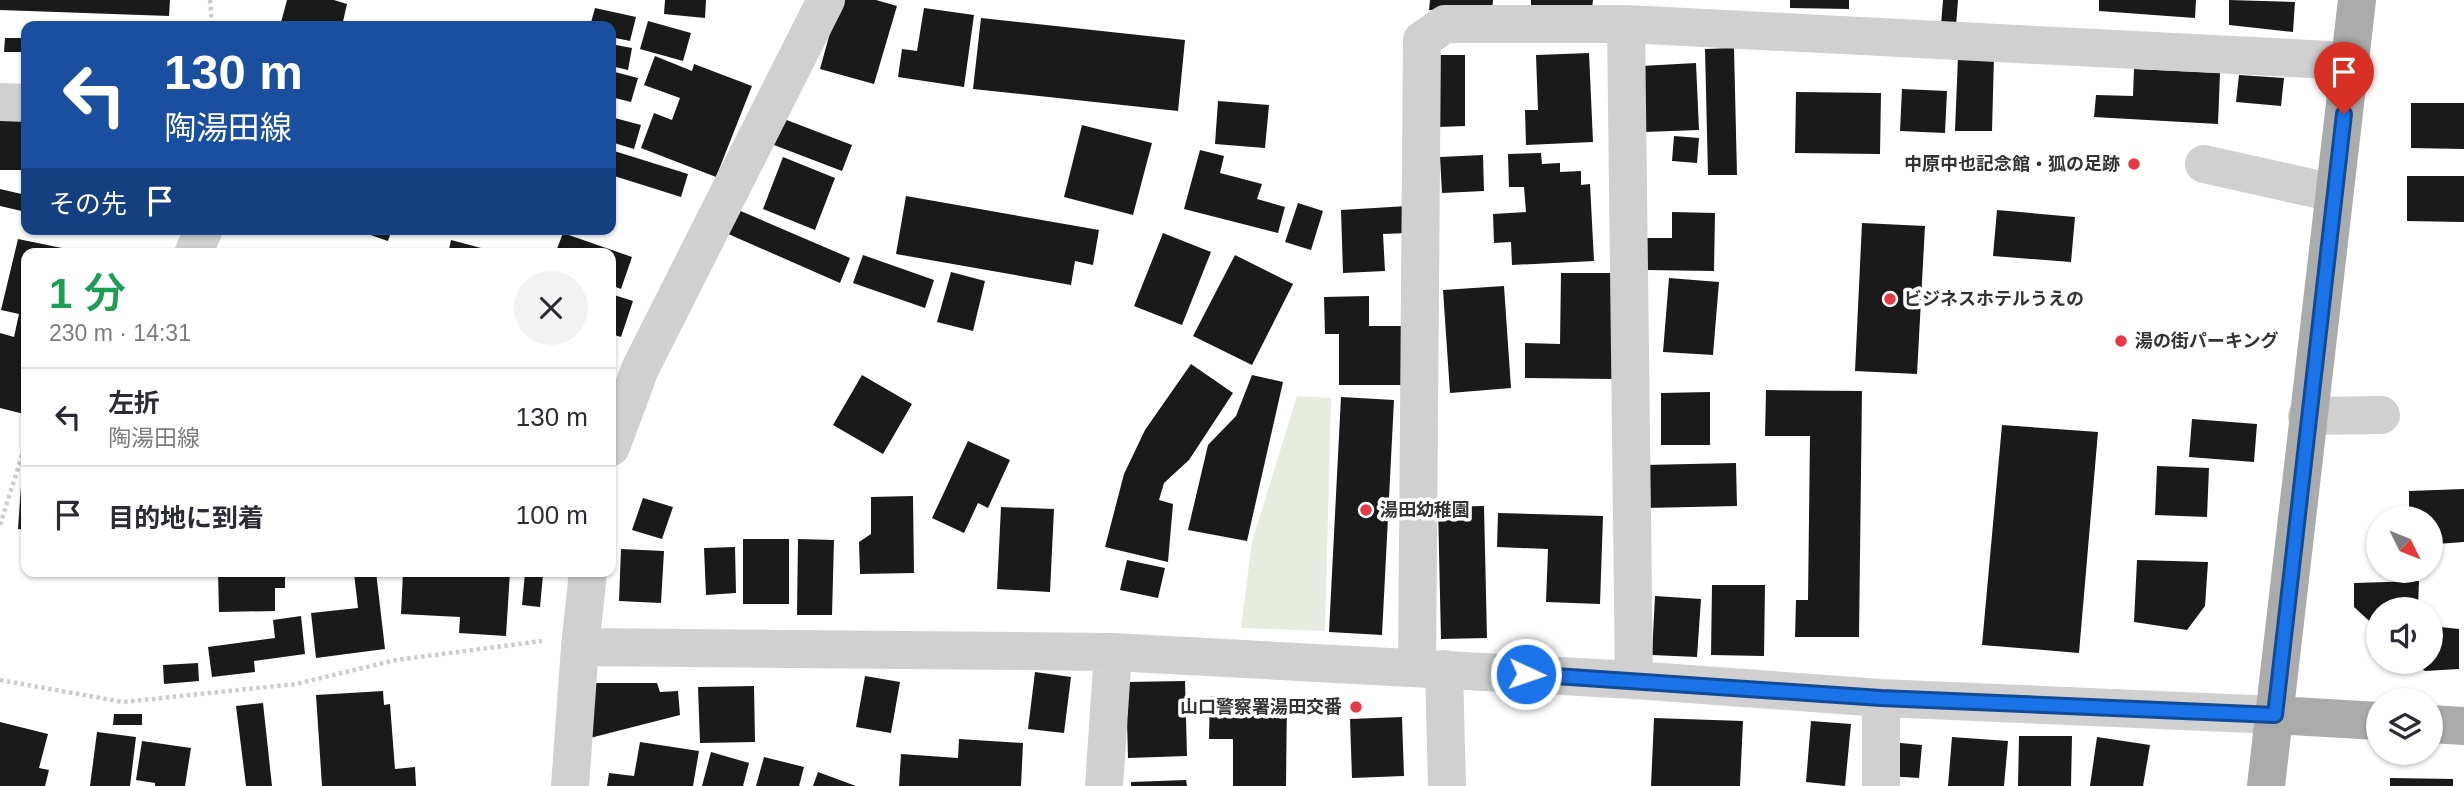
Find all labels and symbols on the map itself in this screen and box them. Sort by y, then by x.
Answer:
pin [2314,42,2374,114]
place label: 中原中也記念館・狐の足跡 [1904,154,2120,174]
marker: 中原中也記念館・狐の足跡 [2126,156,2142,172]
place label: ビジネスホテルうえの [1904,289,2084,309]
marker: ビジネスホテルうえの [1882,291,1898,307]
place label: 湯の街パーキング [2135,331,2278,351]
marker: 湯の街パーキング [2113,333,2129,349]
place label: 湯田幼稚園 [1380,500,1470,520]
marker: 湯田幼稚園 [1358,502,1374,518]
north arrow [2366,506,2443,583]
position arrow [1489,637,1563,711]
place label: 山口警察署湯田交番 [1180,697,1342,717]
marker: 山口警察署湯田交番 [1348,699,1364,715]

